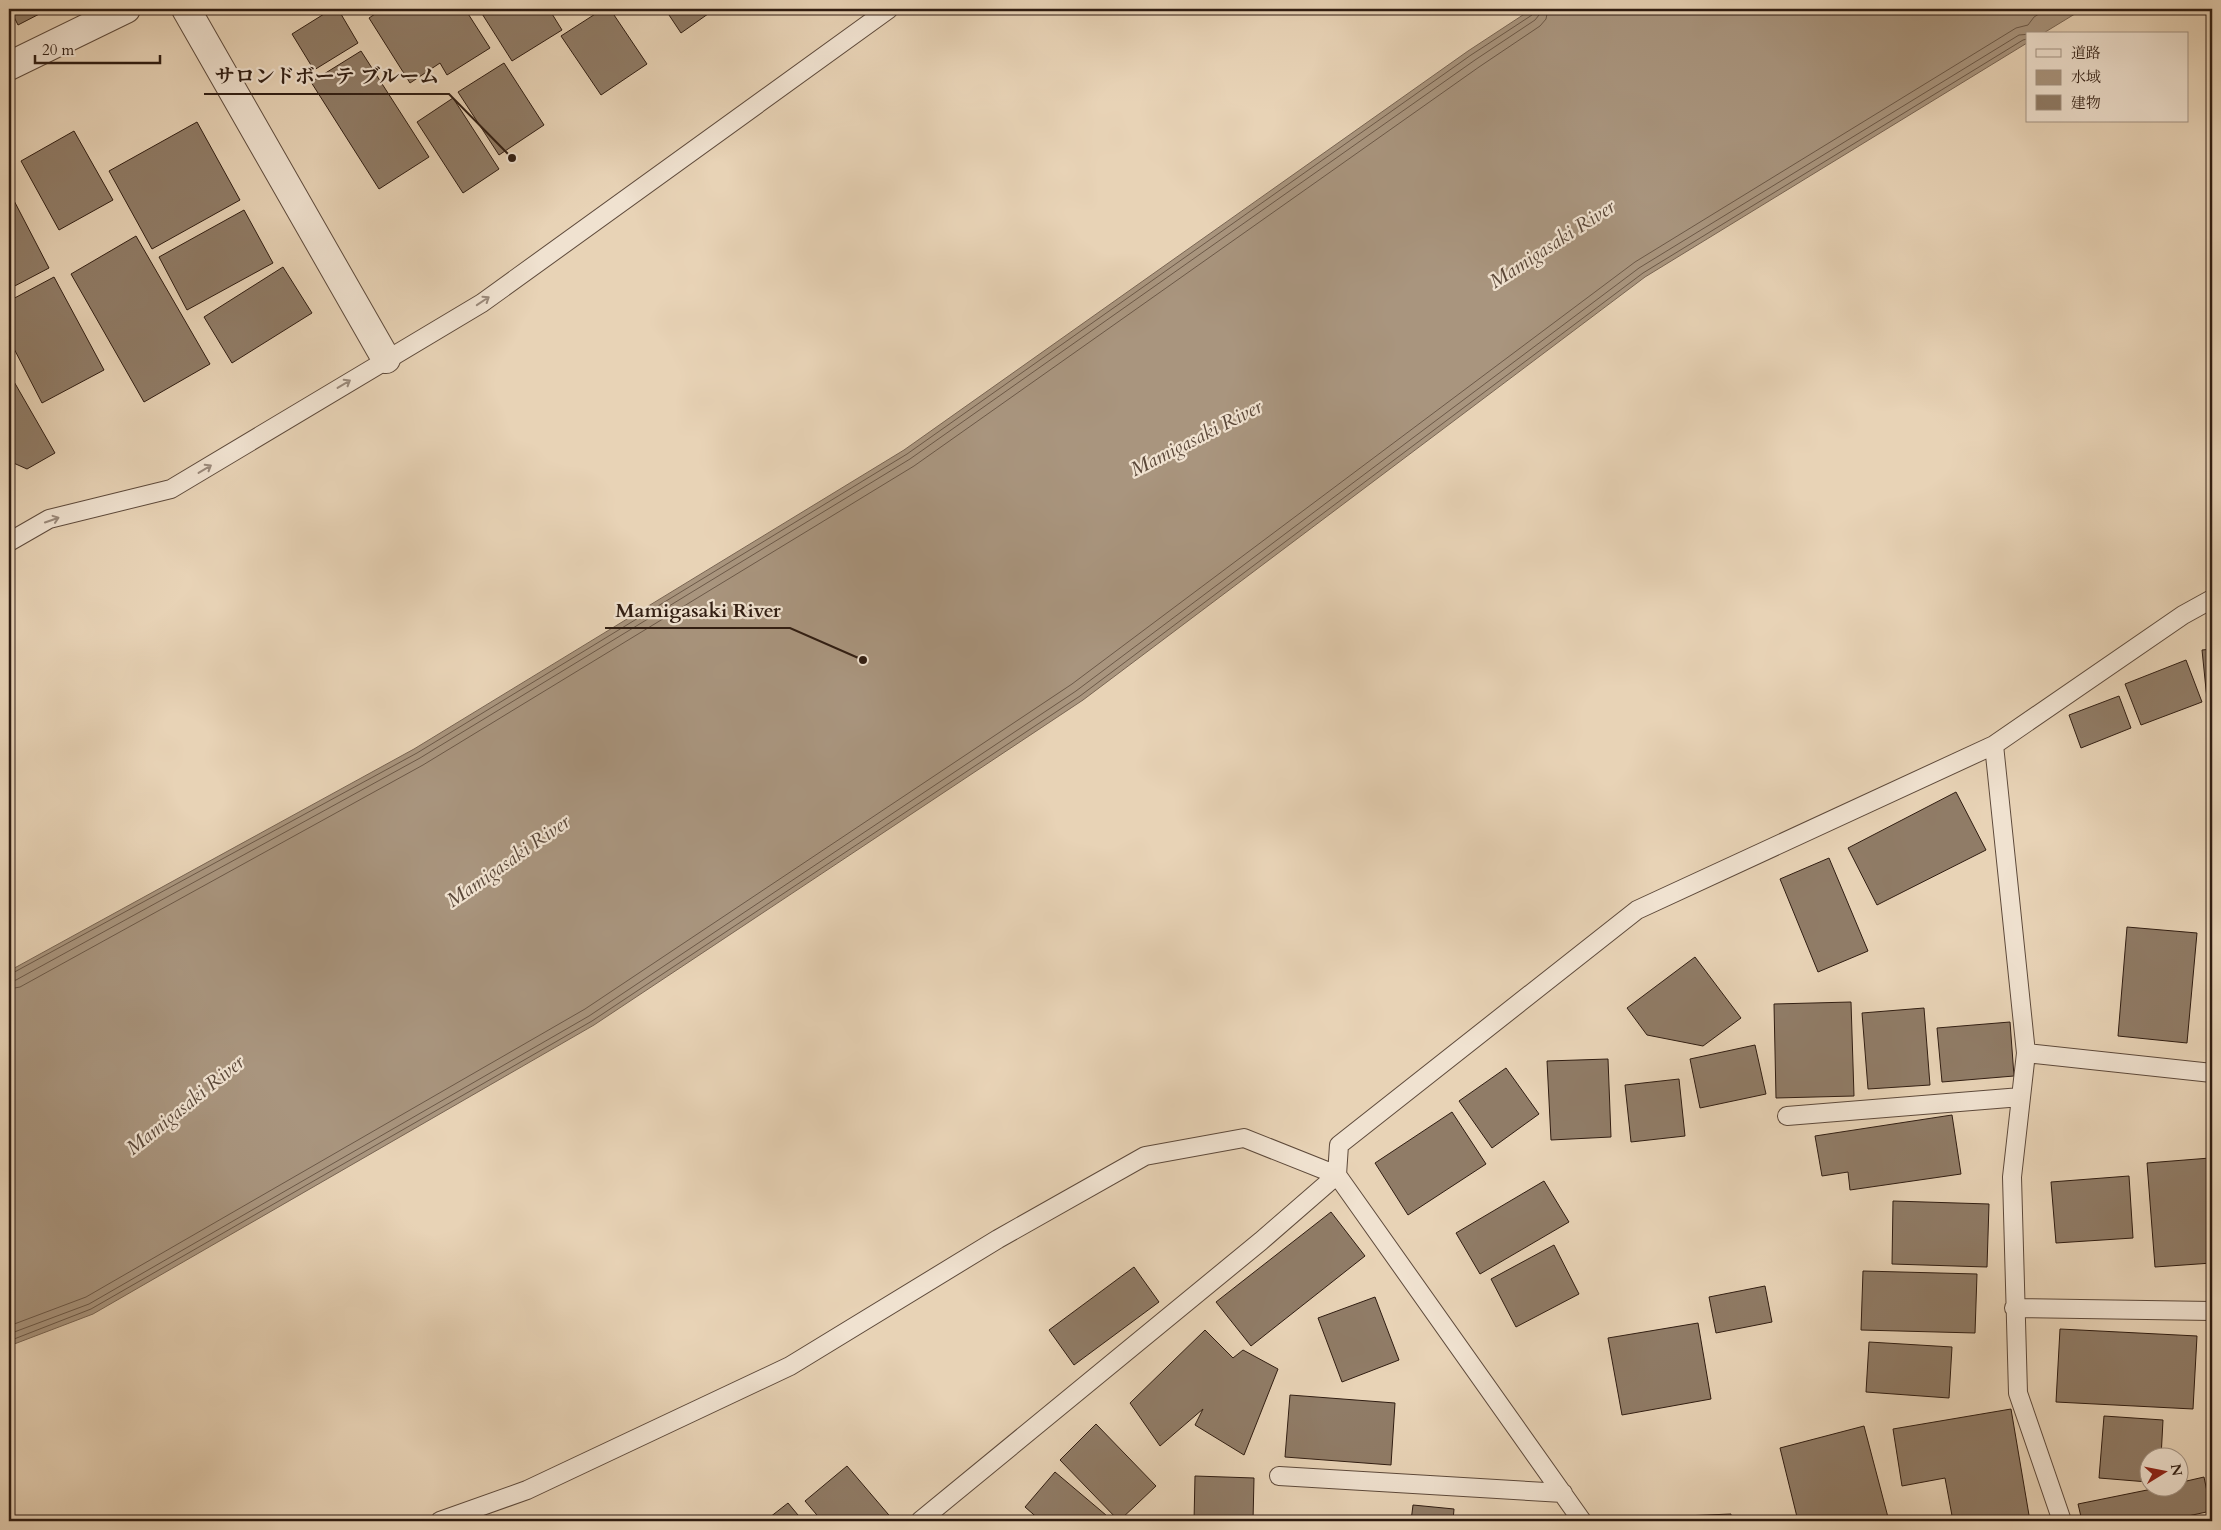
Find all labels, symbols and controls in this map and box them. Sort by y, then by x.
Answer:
scale bar [35,32,160,64]
legend [2026,32,2188,122]
text: 20 m [42,40,74,60]
text: 道路 [2071,43,2101,63]
callout: サロンドボーテ ブルーム [204,59,449,94]
text: サロンドボーテ ブルーム [215,63,439,90]
text: 水域 [2071,67,2101,87]
text: 建物 [2071,93,2101,113]
water label: Mamigasaki River [1484,192,1621,295]
one-way arrow [476,296,490,306]
one-way arrow [336,379,350,389]
water label: Mamigasaki River [1125,392,1268,483]
one-way arrow [197,463,211,473]
one-way arrow [44,514,60,524]
callout: Mamigasaki River [605,593,790,628]
text: Mamigasaki River [615,597,782,624]
water label: Mamigasaki River [441,808,576,914]
water label: Mamigasaki River [120,1048,251,1161]
north arrow [2138,1448,2188,1498]
text: N [2166,1462,2187,1477]

